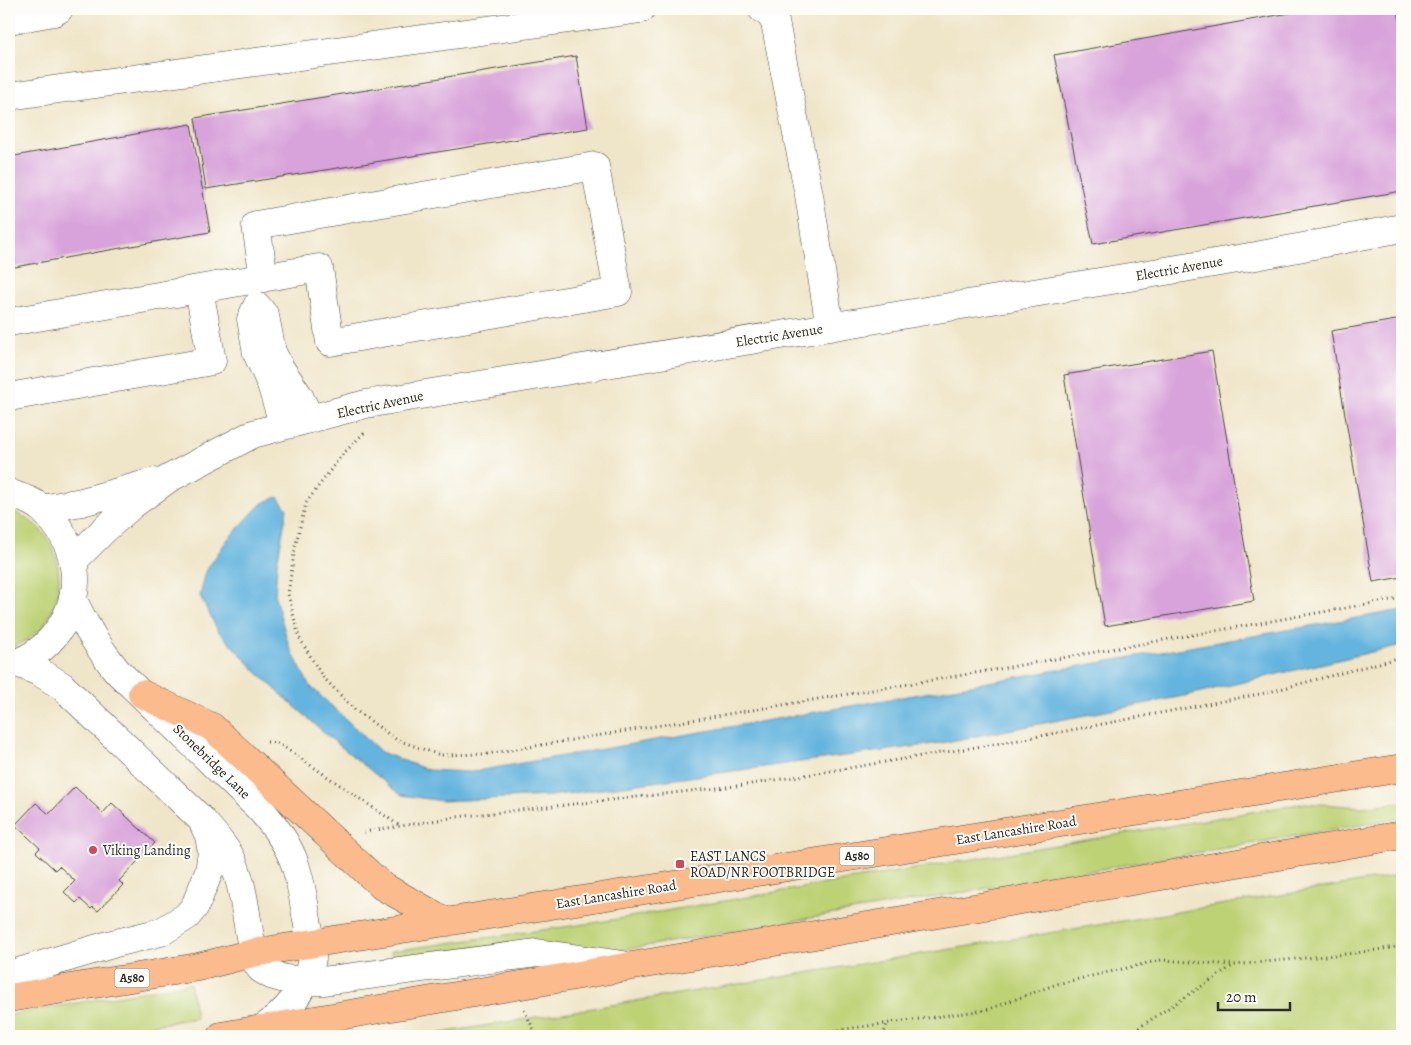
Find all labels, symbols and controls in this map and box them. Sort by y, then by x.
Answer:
street label: Electric Avenue [1134,251,1224,286]
street label: Electric Avenue [734,319,824,352]
street label: Electric Avenue [335,386,425,423]
street label: Stonebridge Lane [169,720,254,803]
street label: East Lancashire Road [955,812,1078,849]
place label: Viking Landing [102,841,191,860]
marker: Viking Landing [87,844,99,856]
road number: A580 [840,846,874,866]
place label: EAST LANCS ROAD/NR FOOTBRIDGE [690,847,835,882]
marker: EAST LANCS ROAD/NR FOOTBRIDGE [674,858,686,870]
street label: East Lancashire Road [555,876,678,913]
road number: A580 [114,968,150,988]
scale bar [1218,980,1291,1012]
text: 20 m [1226,987,1257,1007]

